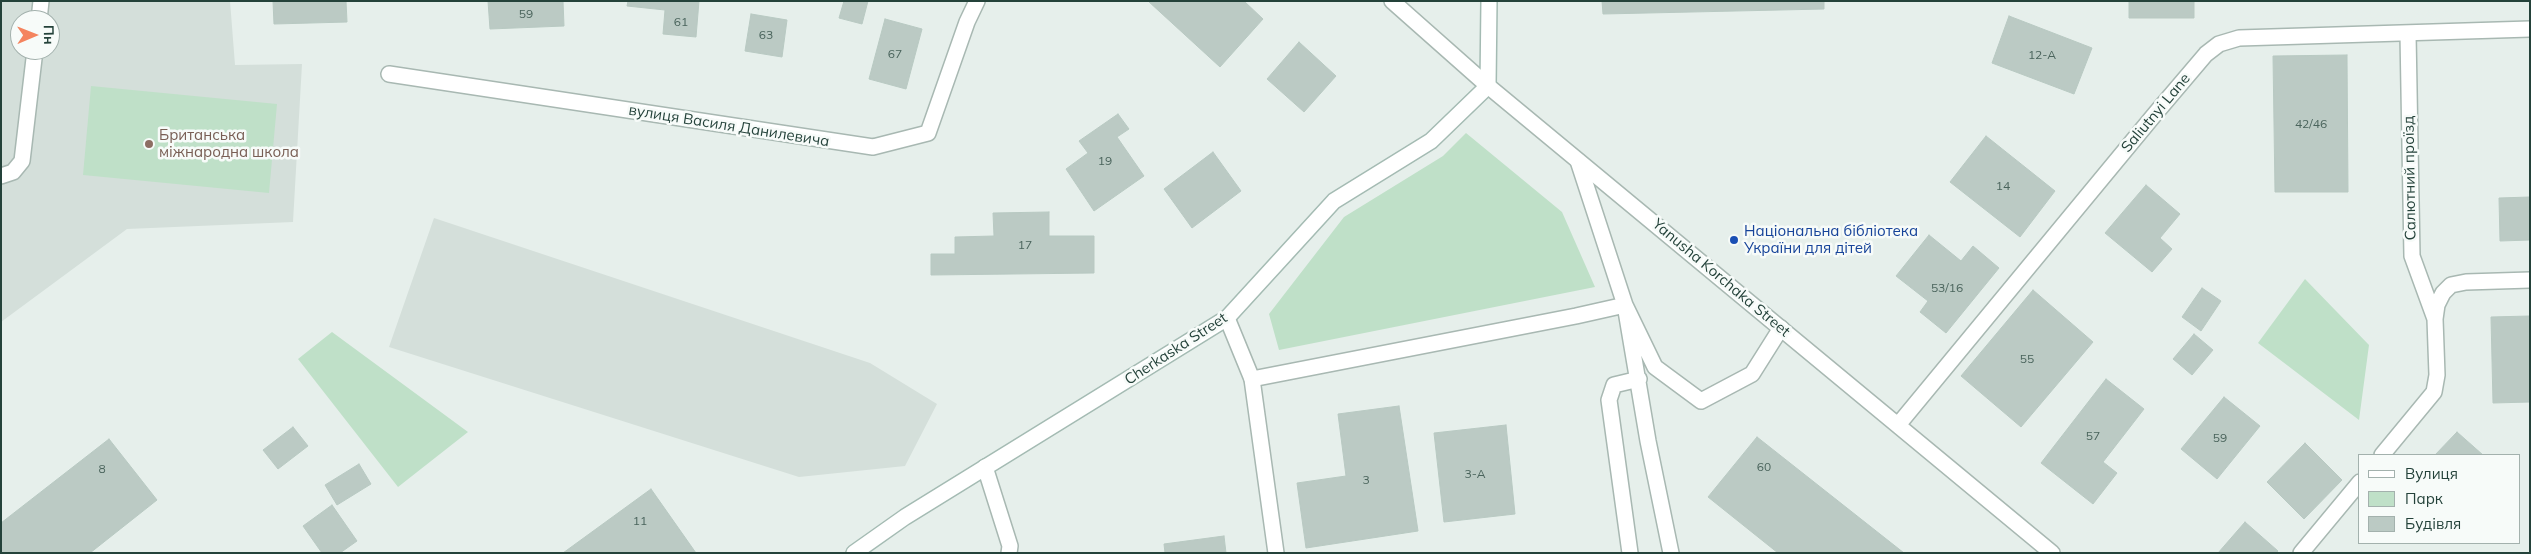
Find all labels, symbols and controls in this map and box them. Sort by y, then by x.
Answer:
house number: 59 [519,7,533,21]
north arrow [10,10,60,60]
house number: 61 [674,15,688,29]
text: Пн [40,25,58,45]
house number: 63 [759,28,773,42]
house number: 67 [888,47,902,61]
house number: 12-А [2028,48,2056,62]
street label: Saliutnyi Lane [2118,70,2194,156]
street label: вулиця Василя Данилевича [627,101,831,151]
street label: Салютний проїзд [2400,115,2420,241]
house number: 42/46 [2295,117,2327,131]
place label: Британська міжнародна школа [159,126,299,161]
marker: Британська міжнародна школа [143,138,155,150]
house number: 19 [1098,154,1112,168]
house number: 14 [1996,179,2010,193]
street label: Yanusha Korchaka Street [1649,215,1793,341]
place label: Національна бібліотека України для дітей [1744,222,1918,257]
marker: Національна бібліотека України для дітей [1728,234,1740,246]
house number: 17 [1018,238,1032,252]
house number: 53/16 [1931,281,1963,295]
street label: Cherkaska Street [1121,309,1231,389]
house number: 55 [2020,352,2034,366]
house number: 57 [2086,429,2100,443]
house number: 59 [2213,431,2227,445]
legend [2358,454,2521,544]
house number: 60 [1757,460,1771,474]
house number: 8 [98,462,106,476]
text: Вулиця [2405,464,2458,483]
house number: 3-А [1465,467,1485,481]
house number: 3 [1362,473,1370,487]
text: Парк [2405,489,2443,508]
house number: 11 [633,514,647,528]
text: Будівля [2405,514,2461,533]

